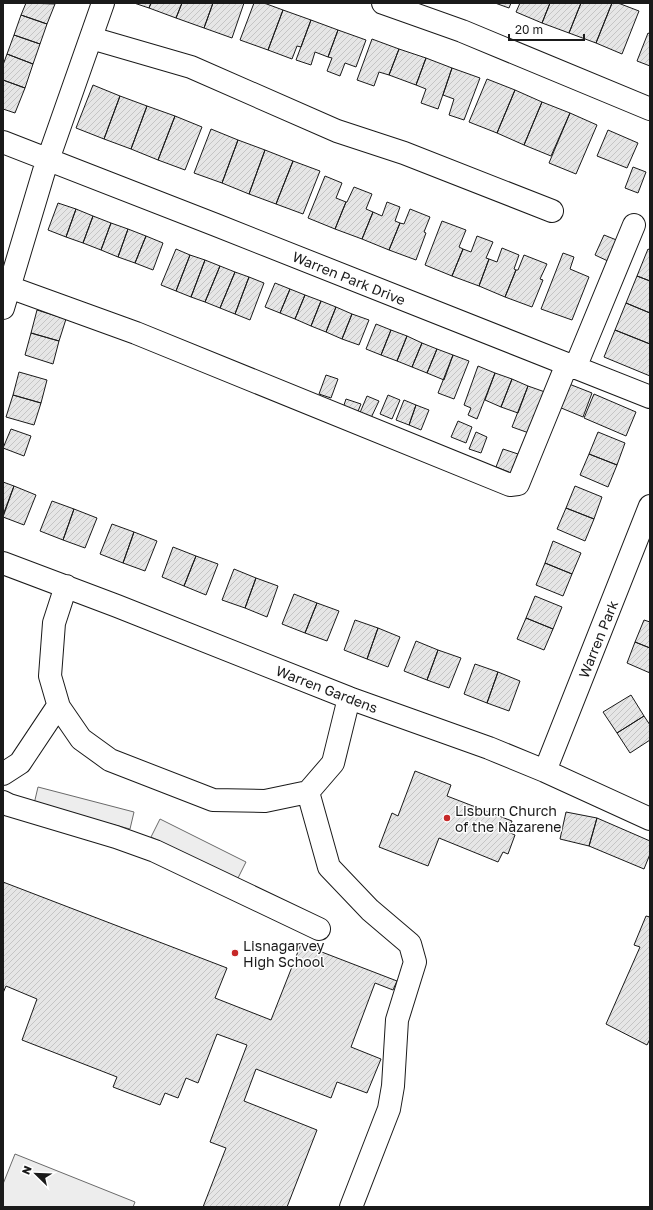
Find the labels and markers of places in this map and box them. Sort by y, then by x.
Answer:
place label: Lisburn Church of the Nazarene [455,802,561,835]
marker: Lisburn Church of the Nazarene [442,813,452,823]
place label: Lisnagarvey High School [243,937,325,970]
marker: Lisnagarvey High School [230,948,240,958]

